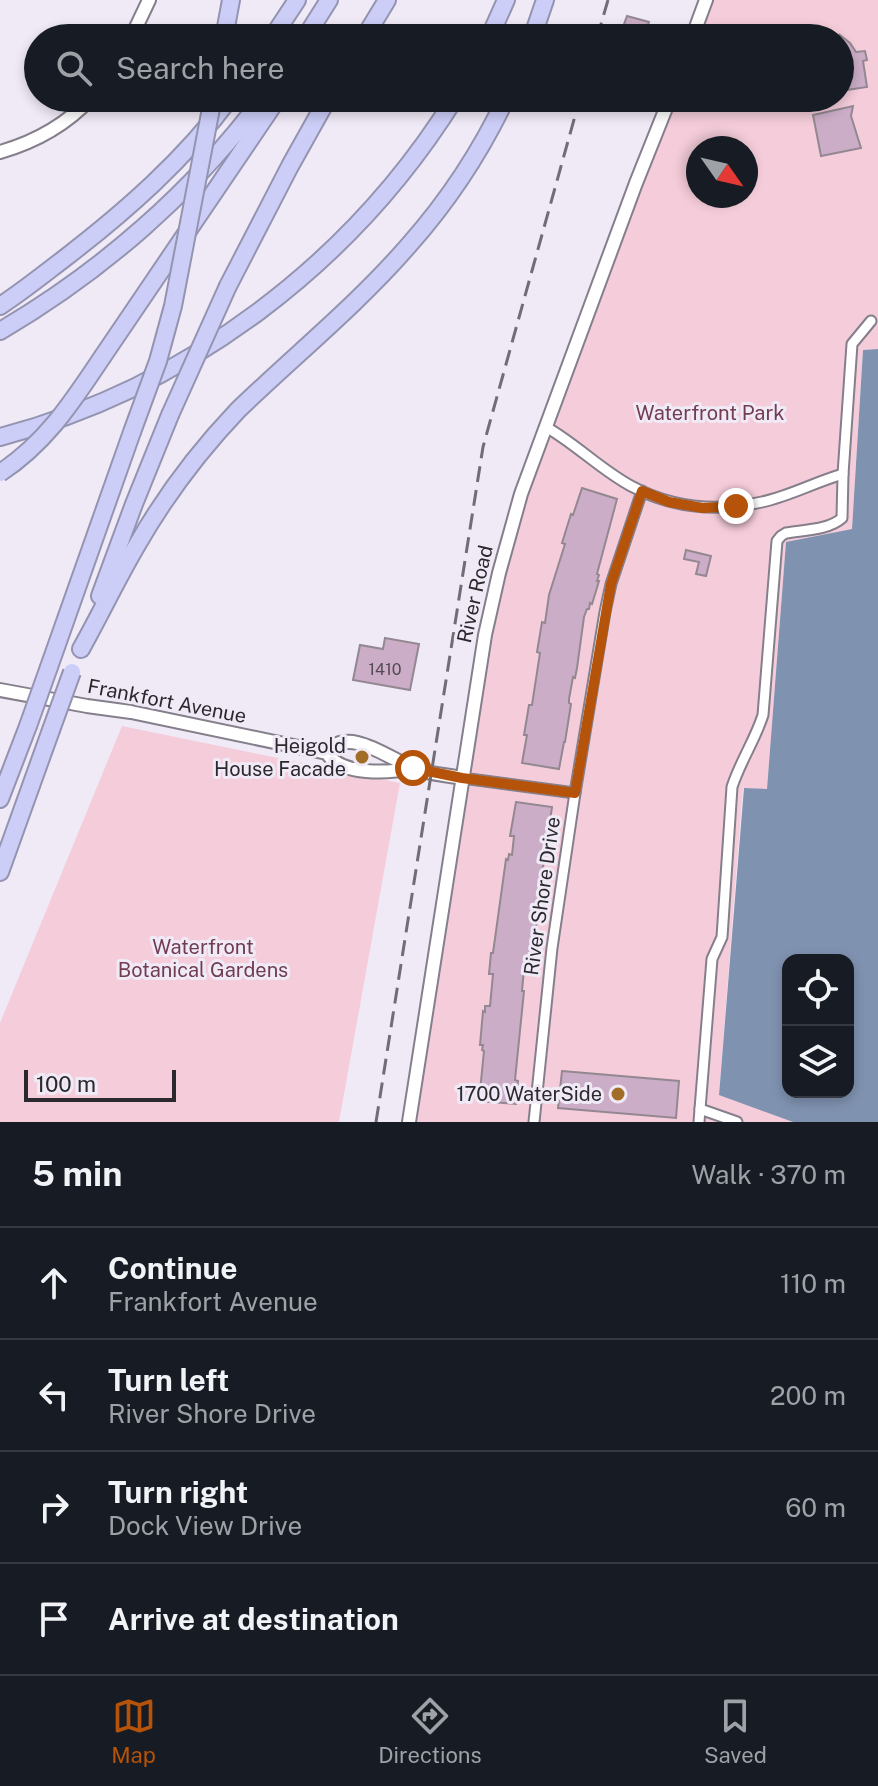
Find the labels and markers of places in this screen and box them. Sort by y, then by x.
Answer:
place label: Heigold House Facade [214,734,346,781]
marker: Heigold House Facade [353,748,371,766]
place label: 1700 WaterSide [456,1082,602,1106]
marker: 1700 WaterSide [609,1085,627,1103]

